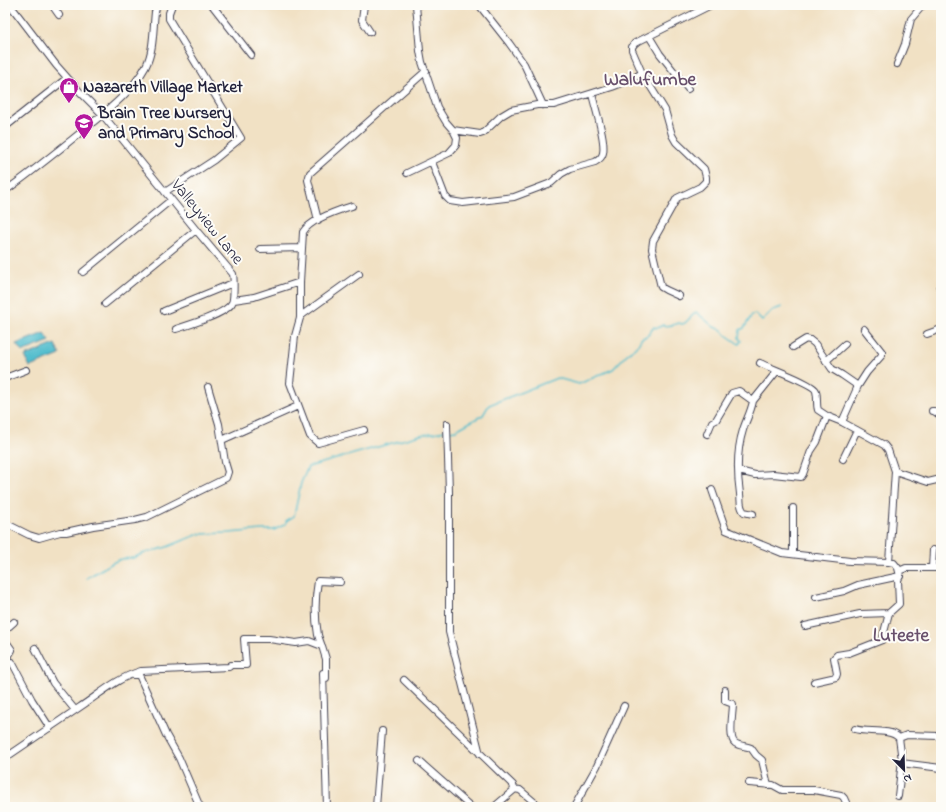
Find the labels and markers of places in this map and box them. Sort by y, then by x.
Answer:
place label: Nazareth Village Market [83,75,243,102]
shop icon: Nazareth Village Market [58,76,80,104]
place label: Brain Tree Nursery and Primary School [97,101,235,148]
school or university icon: Brain Tree Nursery and Primary School [73,112,95,140]

